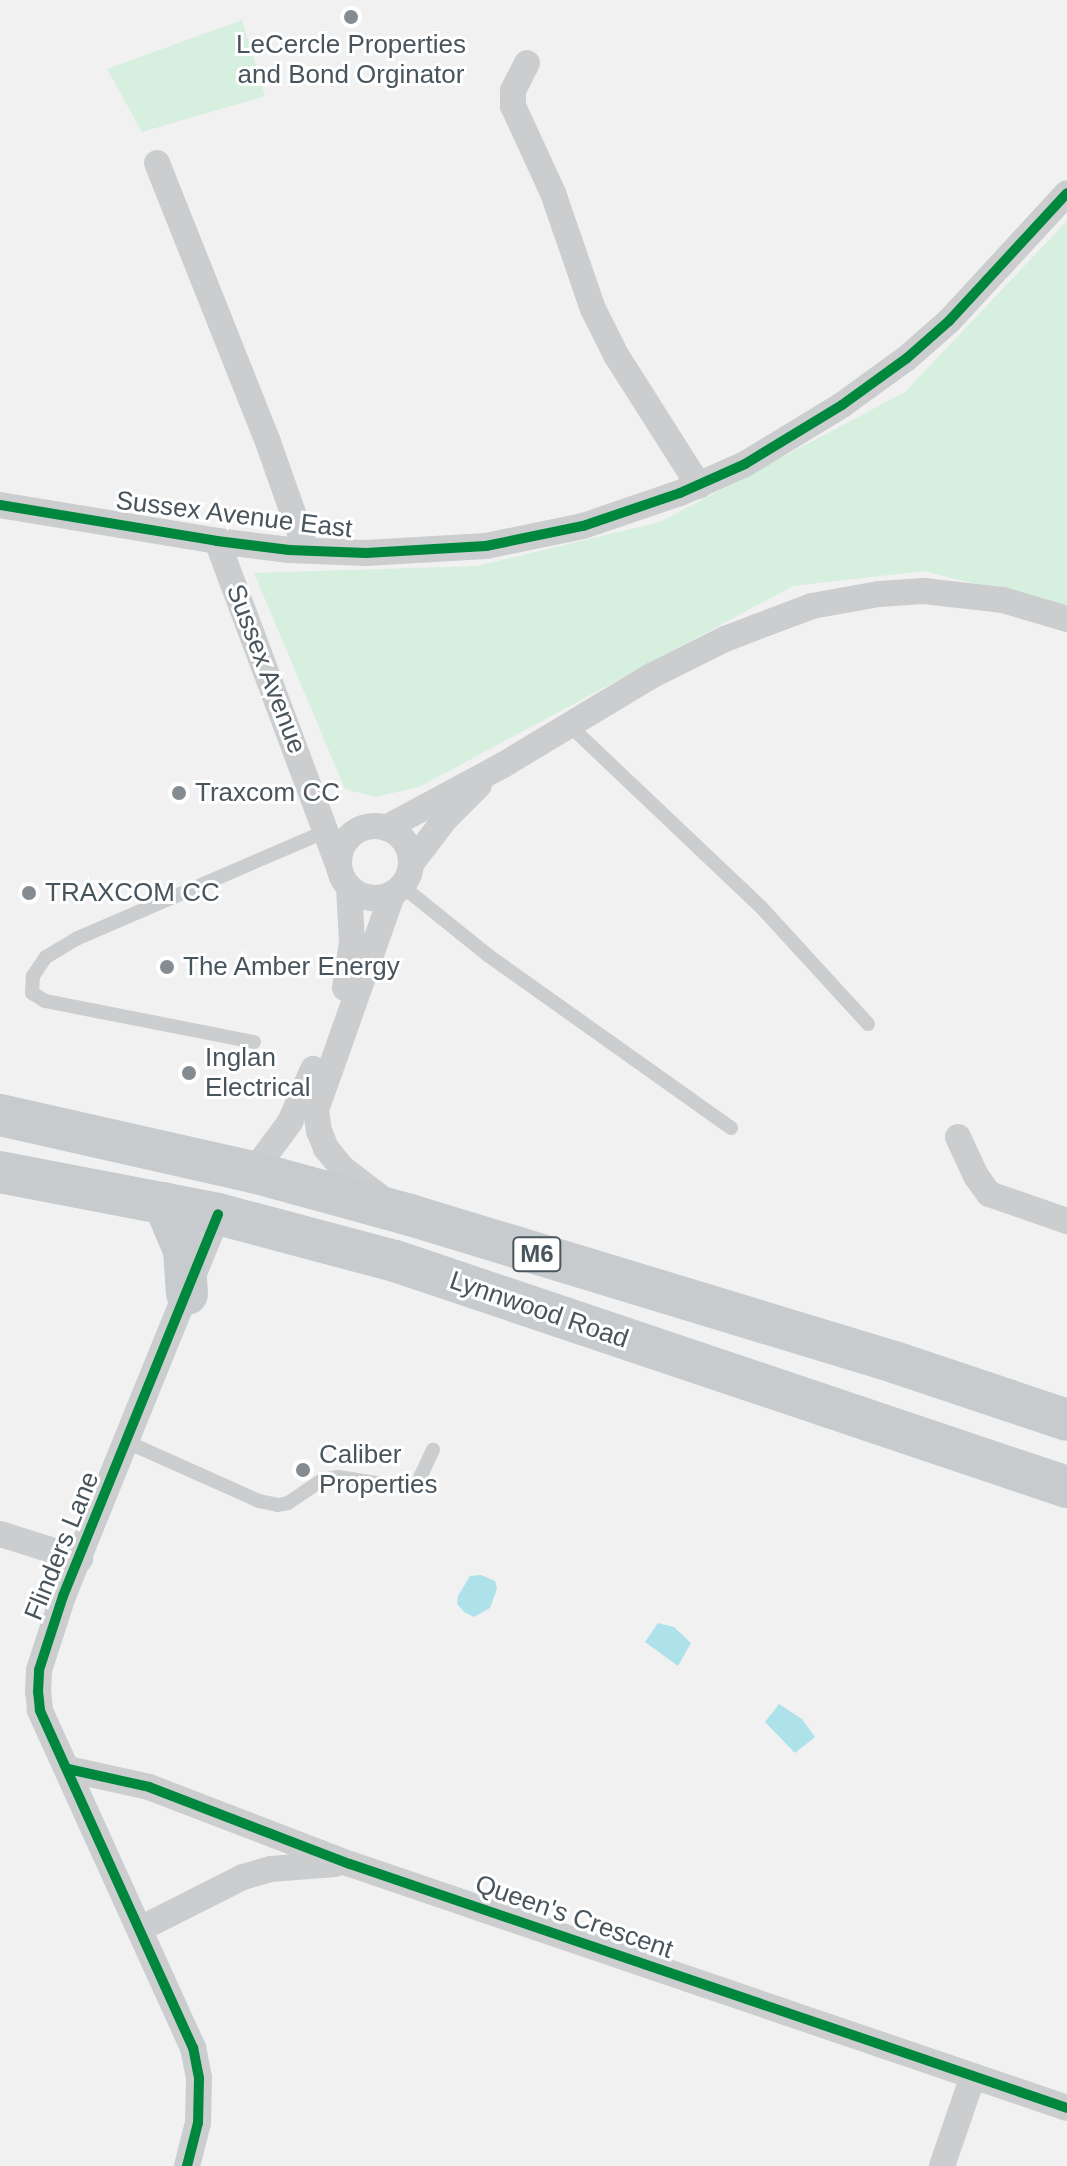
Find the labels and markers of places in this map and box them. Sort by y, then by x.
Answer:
marker: LeCercle Properties and Bond Orginator [342,8,360,26]
place label: LeCercle Properties and Bond Orginator [236,29,466,90]
place label: Traxcom CC [195,777,340,809]
marker: Traxcom CC [170,784,188,802]
place label: TRAXCOM CC [45,877,220,909]
marker: TRAXCOM CC [20,884,38,902]
place label: The Amber Energy [183,951,401,983]
marker: The Amber Energy [158,958,176,976]
place label: Inglan Electrical [205,1042,310,1104]
marker: Inglan Electrical [180,1064,198,1082]
place label: Caliber Properties [319,1439,437,1500]
marker: Caliber Properties [294,1461,312,1479]

